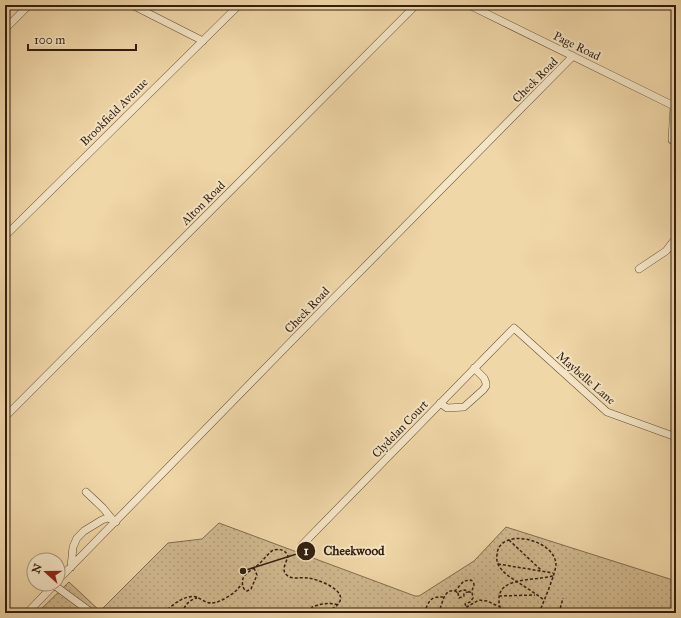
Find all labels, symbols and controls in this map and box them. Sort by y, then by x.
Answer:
scale bar [28,26,136,52]
street label: Page Road [551,29,603,64]
text: 100 m [34,33,65,47]
street label: Cheek Road [509,54,561,106]
street label: Brookfield Avenue [77,75,151,149]
street label: Alton Road [177,178,228,229]
street label: Cheek Road [282,284,332,336]
street label: Maybelle Lane [554,349,618,407]
street label: Clydelan Court [369,397,431,461]
callout: Cheekwood [296,538,393,563]
text: Cheekwood [323,543,385,559]
text: 1 [304,544,309,558]
north arrow [26,552,66,592]
text: N [29,561,45,575]

